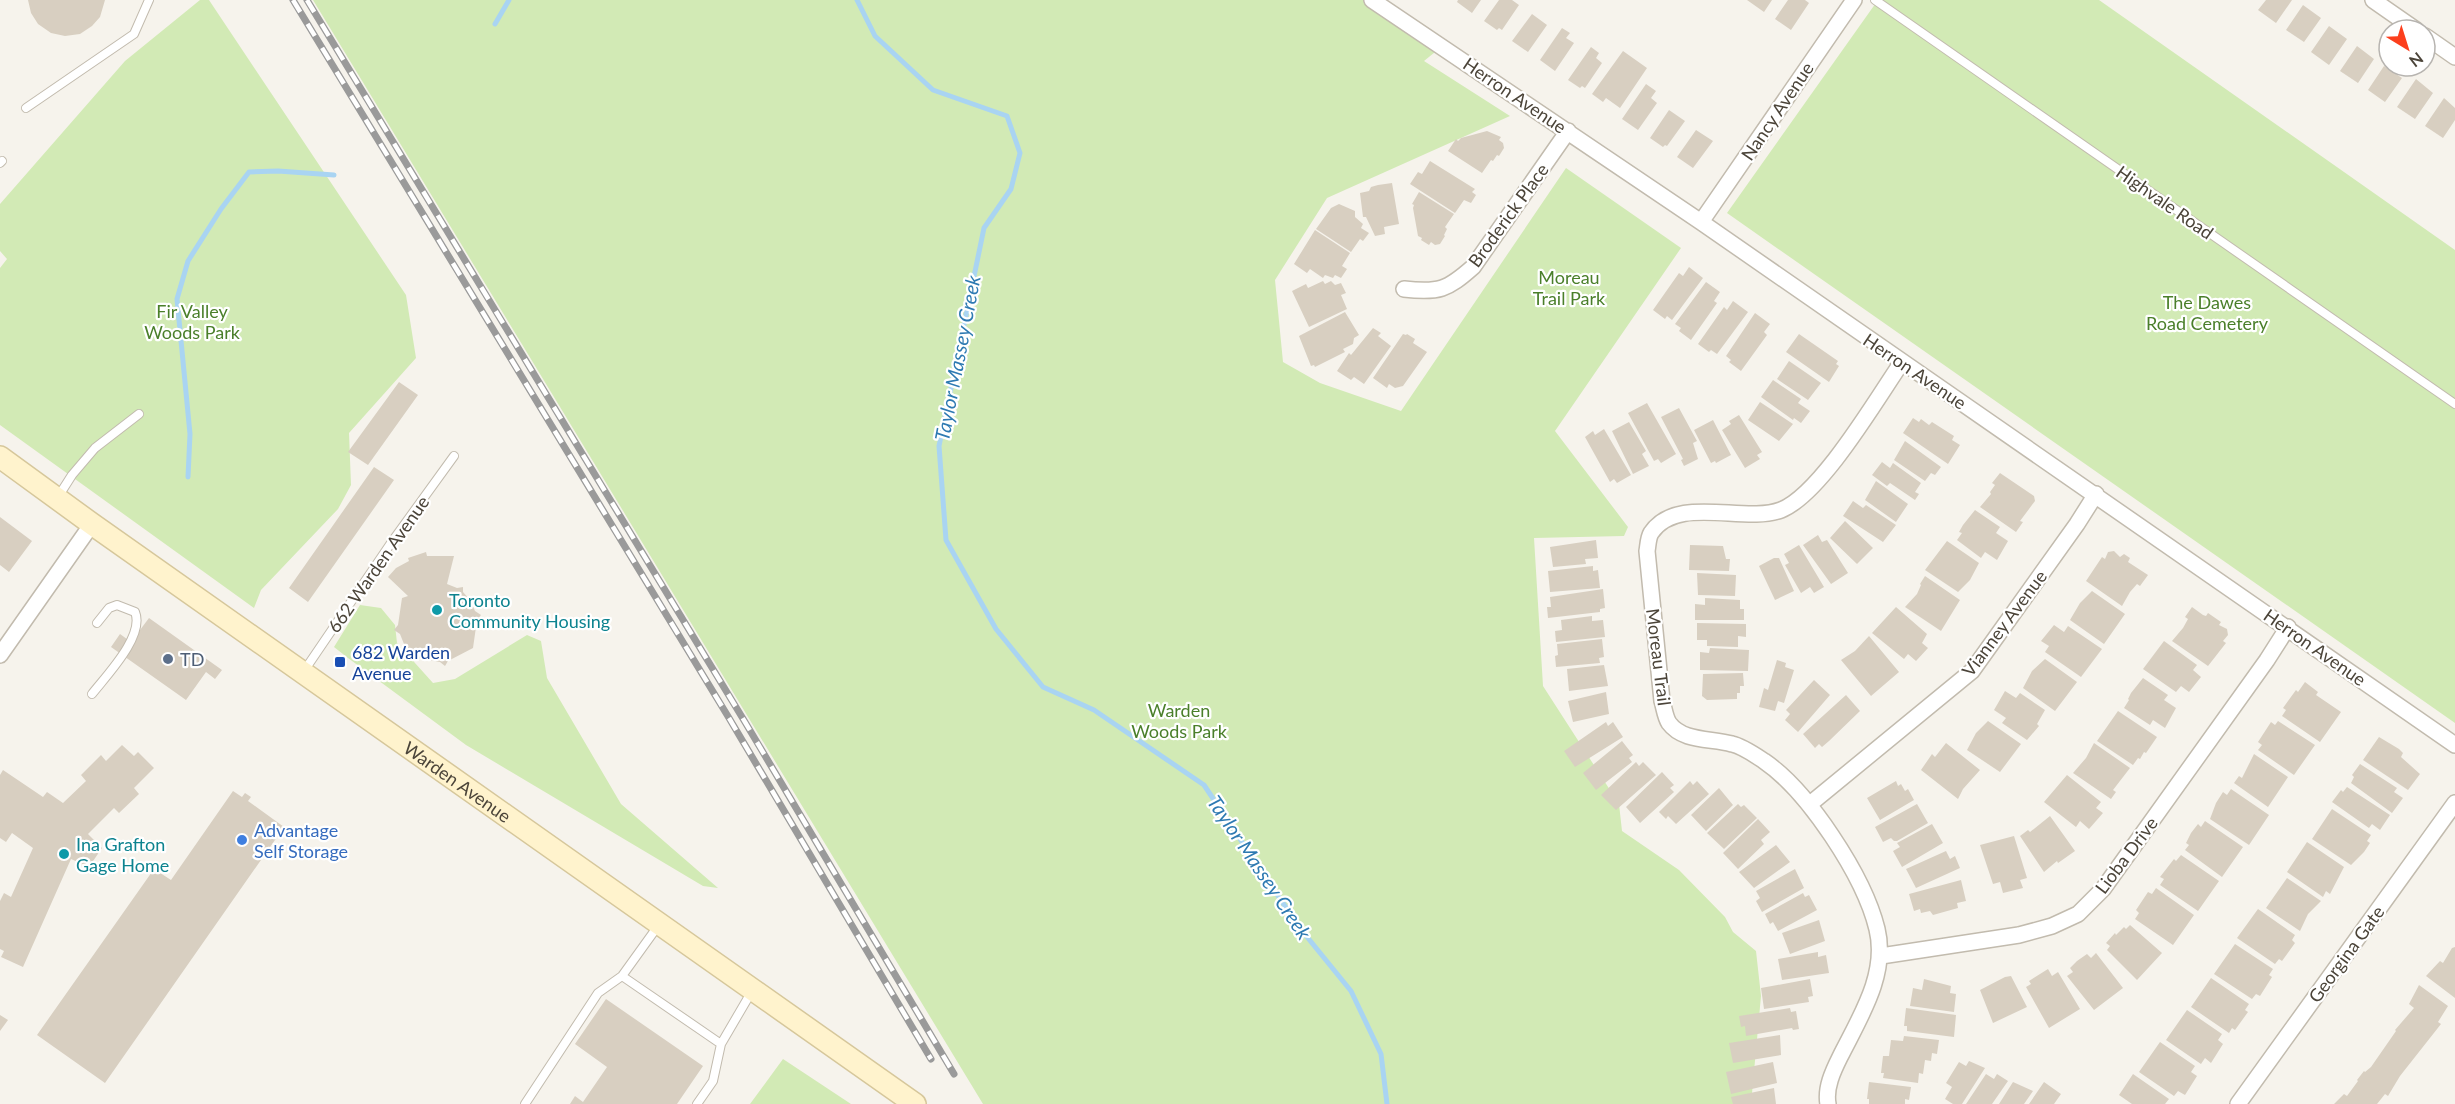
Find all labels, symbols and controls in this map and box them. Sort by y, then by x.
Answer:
north arrow [2377,18,2437,78]
text: N [2406,49,2427,71]
street label: Herron Avenue [1459,52,1571,138]
street label: Nancy Avenue [1736,58,1818,164]
street label: Broderick Place [1463,159,1553,271]
street label: Highvale Road [2112,160,2218,244]
park label: Moreau Trail Park [1533,266,1606,309]
water label: Taylor Massey Creek [929,273,985,443]
park label: The Dawes Road Cemetery [2146,291,2269,334]
park label: Fir Valley Woods Park [144,300,241,343]
street label: Herron Avenue [1859,328,1971,414]
street label: 662 Warden Avenue [323,491,433,637]
street label: Vianney Avenue [1957,566,2051,680]
place label: Toronto Community Housing [449,589,610,632]
marker: Toronto Community Housing [430,603,444,617]
street label: Herron Avenue [2260,604,2370,690]
street label: Moreau Trail [1642,607,1676,707]
place label: 682 Warden Avenue [352,641,450,684]
place label: TD [180,648,204,670]
marker: TD [161,652,175,666]
marker: 682 Warden Avenue [333,655,347,669]
park label: Warden Woods Park [1131,699,1228,742]
street label: Warden Avenue [400,736,515,827]
water label: Taylor Massey Creek [1203,791,1317,944]
street label: Lioba Drive [2090,812,2162,898]
place label: Advantage Self Storage [254,819,348,862]
place label: Ina Grafton Gage Home [76,833,169,876]
marker: Advantage Self Storage [235,833,249,847]
marker: Ina Grafton Gage Home [57,847,71,861]
street label: Georgina Gate [2304,901,2388,1007]

